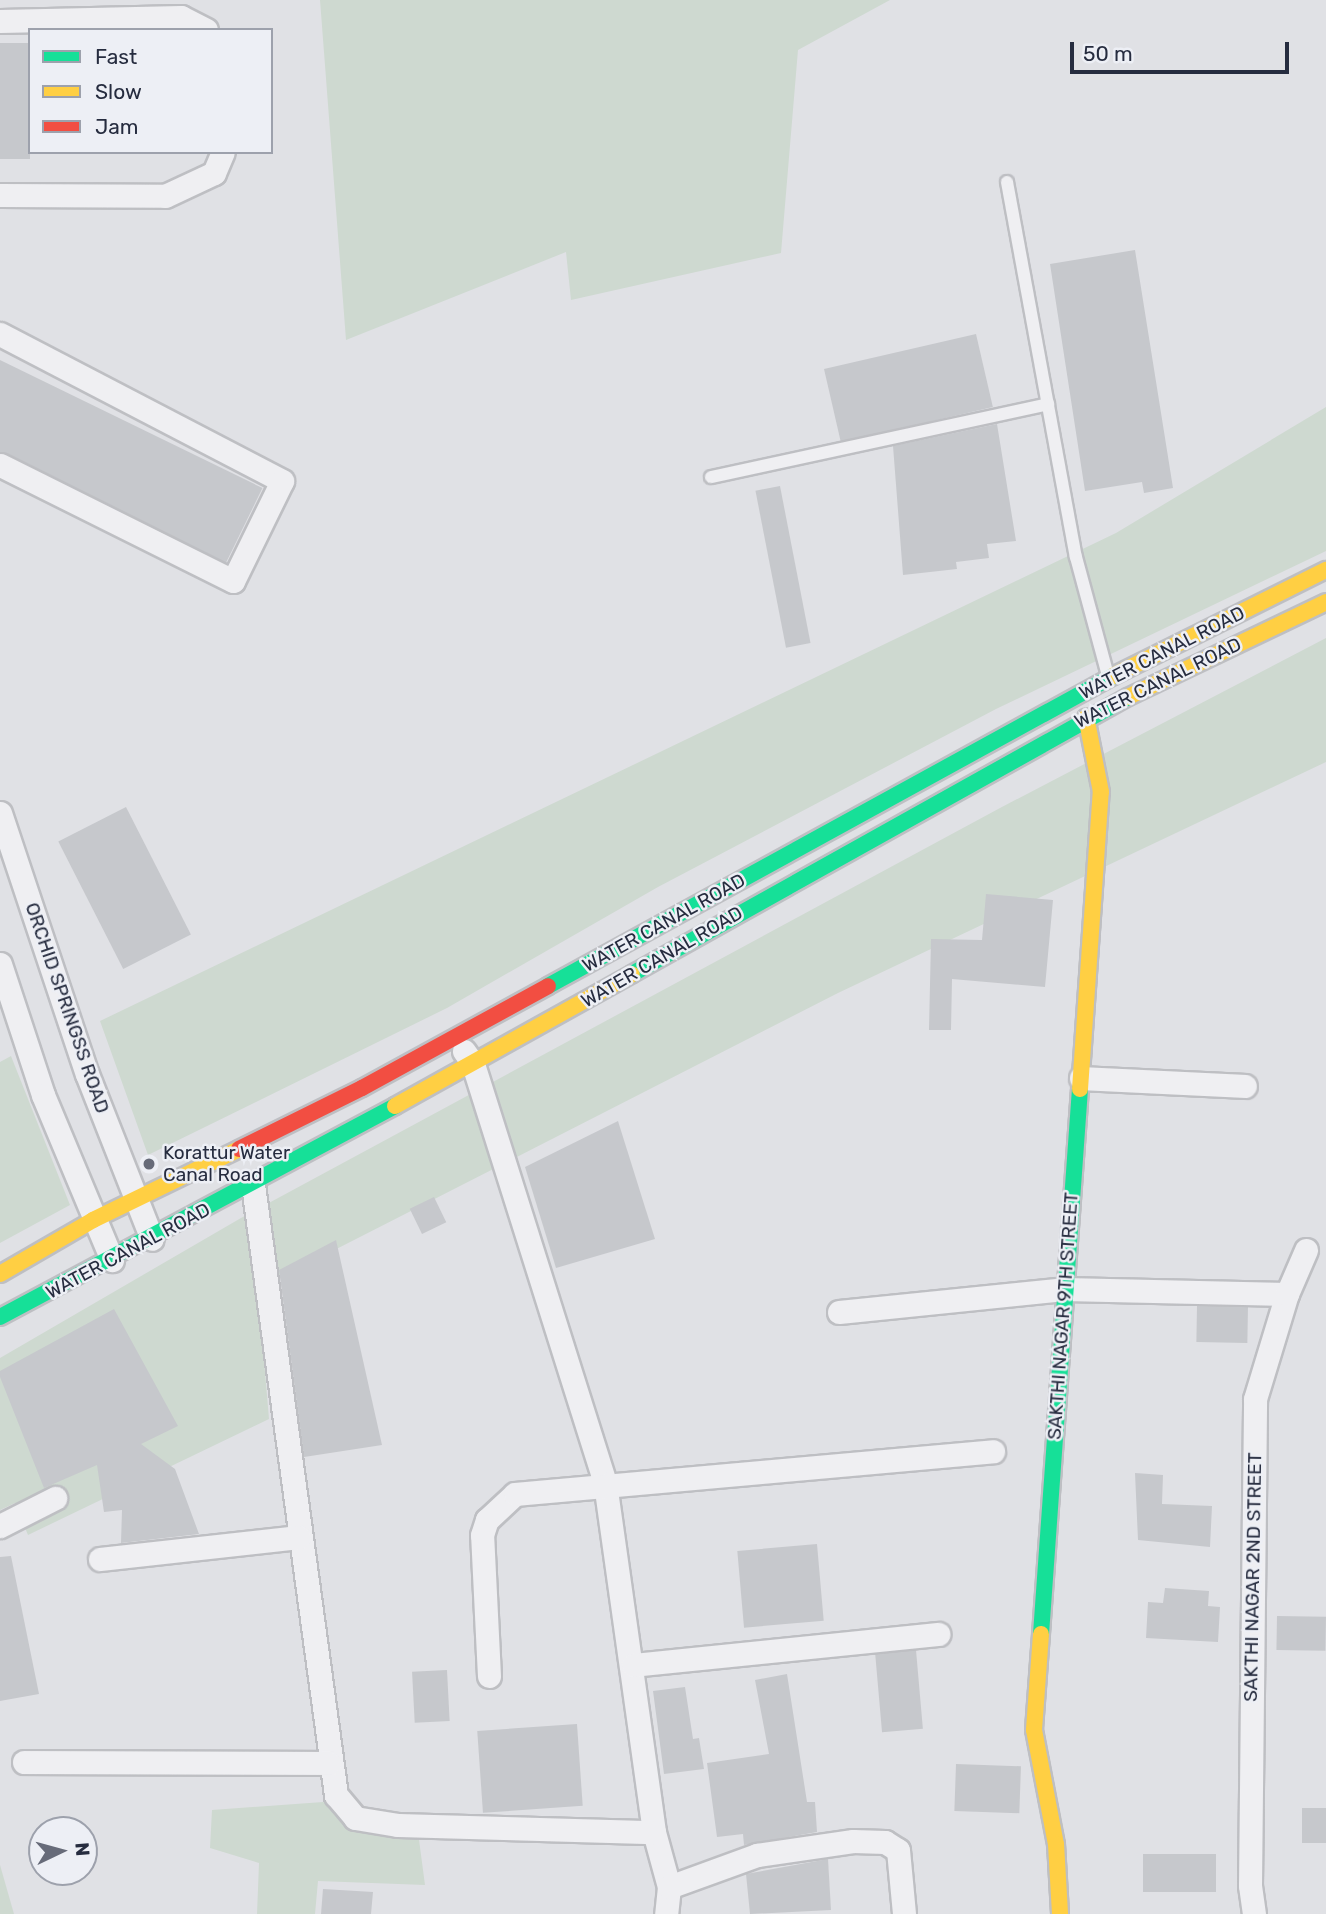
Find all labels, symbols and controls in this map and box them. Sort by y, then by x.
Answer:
legend [28,28,273,154]
scale bar [1074,28,1293,72]
text: 50 m [1083,41,1133,66]
text: Fast [95,44,137,69]
text: Slow [95,79,142,104]
text: Jam [95,114,139,139]
street label: WATER CANAL ROAD [1075,601,1249,705]
street label: WATER CANAL ROAD [1071,633,1245,733]
street label: WATER CANAL ROAD [578,869,750,977]
street label: ORCHID SPRINGSS ROAD [20,900,114,1116]
street label: WATER CANAL ROAD [577,901,747,1013]
place label: Korattur Water Canal Road [163,1142,291,1186]
marker: Korattur Water Canal Road [141,1156,157,1172]
street label: SAKTHI NAGAR 9TH STREET [1043,1192,1083,1440]
street label: WATER CANAL ROAD [42,1198,214,1304]
street label: SAKTHI NAGAR 2ND STREET [1239,1452,1267,1702]
north arrow [28,1816,98,1886]
text: N [70,1841,94,1857]

